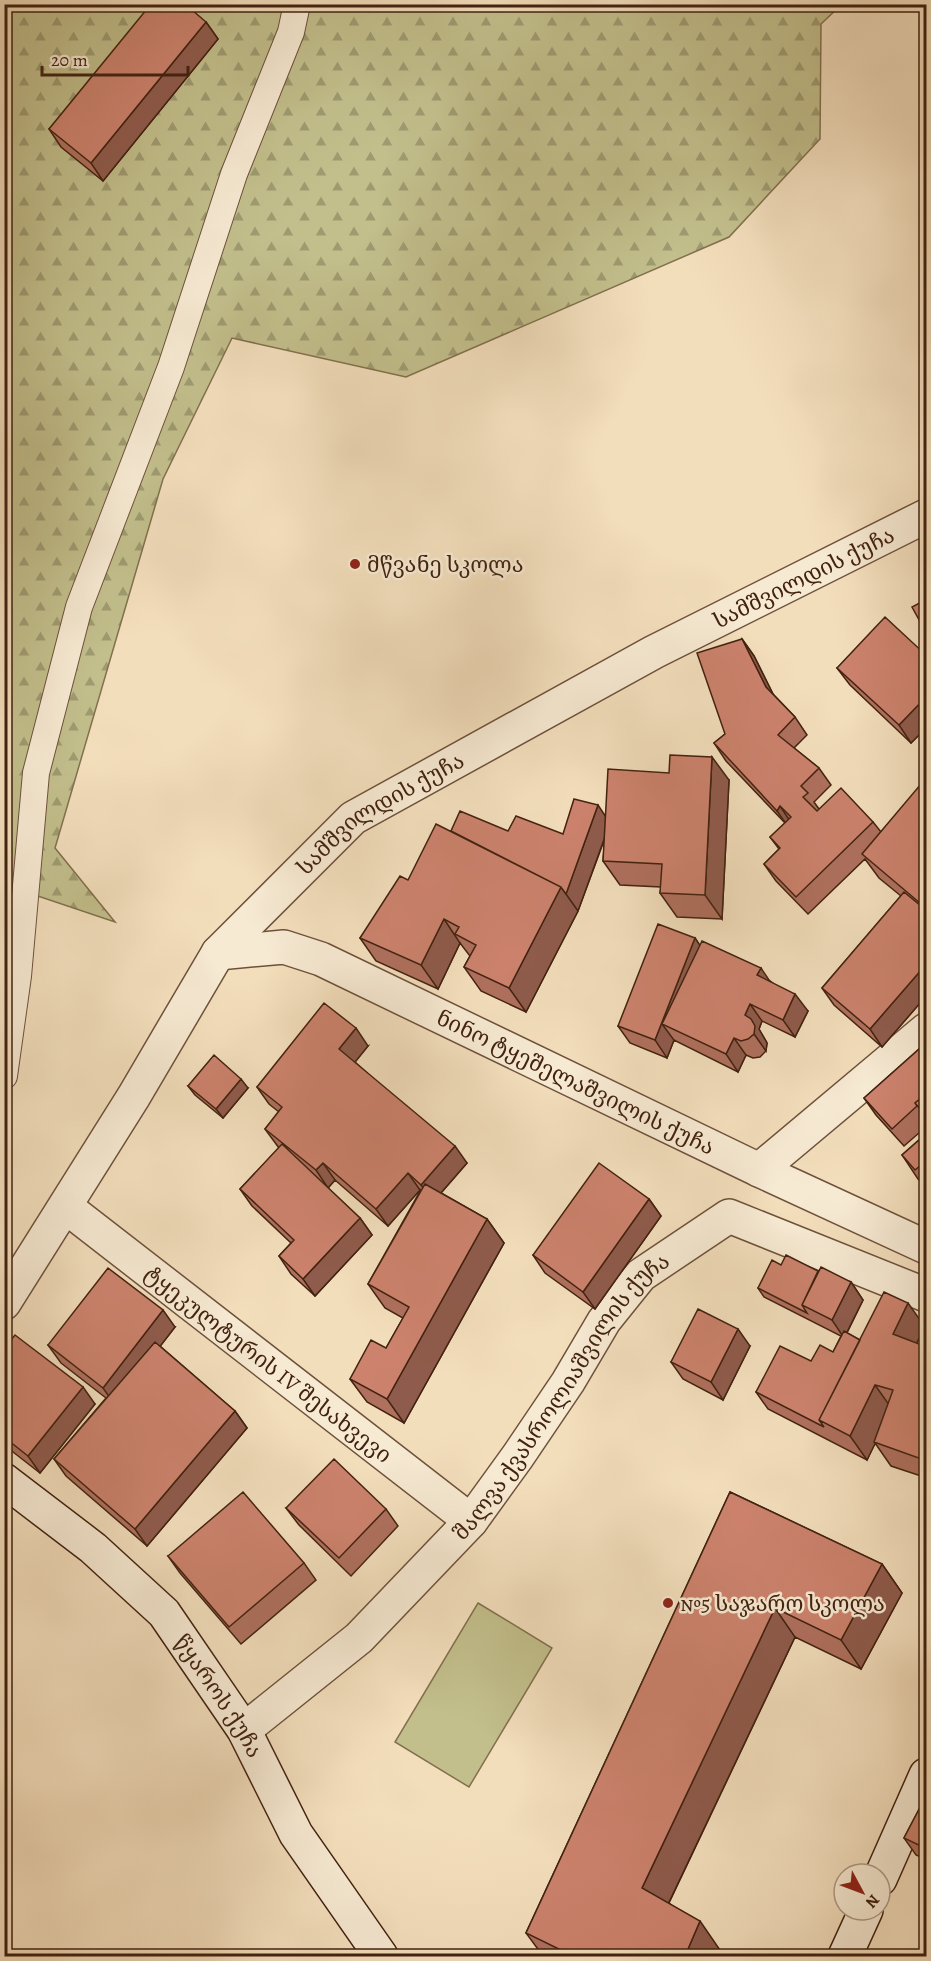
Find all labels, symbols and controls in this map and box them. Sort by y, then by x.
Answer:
scale bar [42,39,188,77]
text: 20 m [51,48,88,72]
street label: სამშვილდის ქუჩა [708,520,900,636]
place label: მწვანე სკოლა [367,550,524,580]
marker: მწვანე სკოლა [348,557,362,571]
street label: სამშვილდის ქუჩა [290,746,470,882]
street label: ნინო ტყეშელაშვილის ქუჩა [431,1003,719,1162]
street label: შალვა ქვასროლიაშვილის ქუჩა [447,1246,675,1547]
street label: ტყეკულტურის IV შესახვევი [138,1259,398,1470]
place label: №5 საჯარო სკოლა [680,1589,885,1619]
marker: №5 საჯარო სკოლა [661,1596,675,1610]
street label: წყაროს ქუჩა [167,1629,269,1763]
north arrow [832,1862,892,1922]
text: N [860,1890,885,1913]

